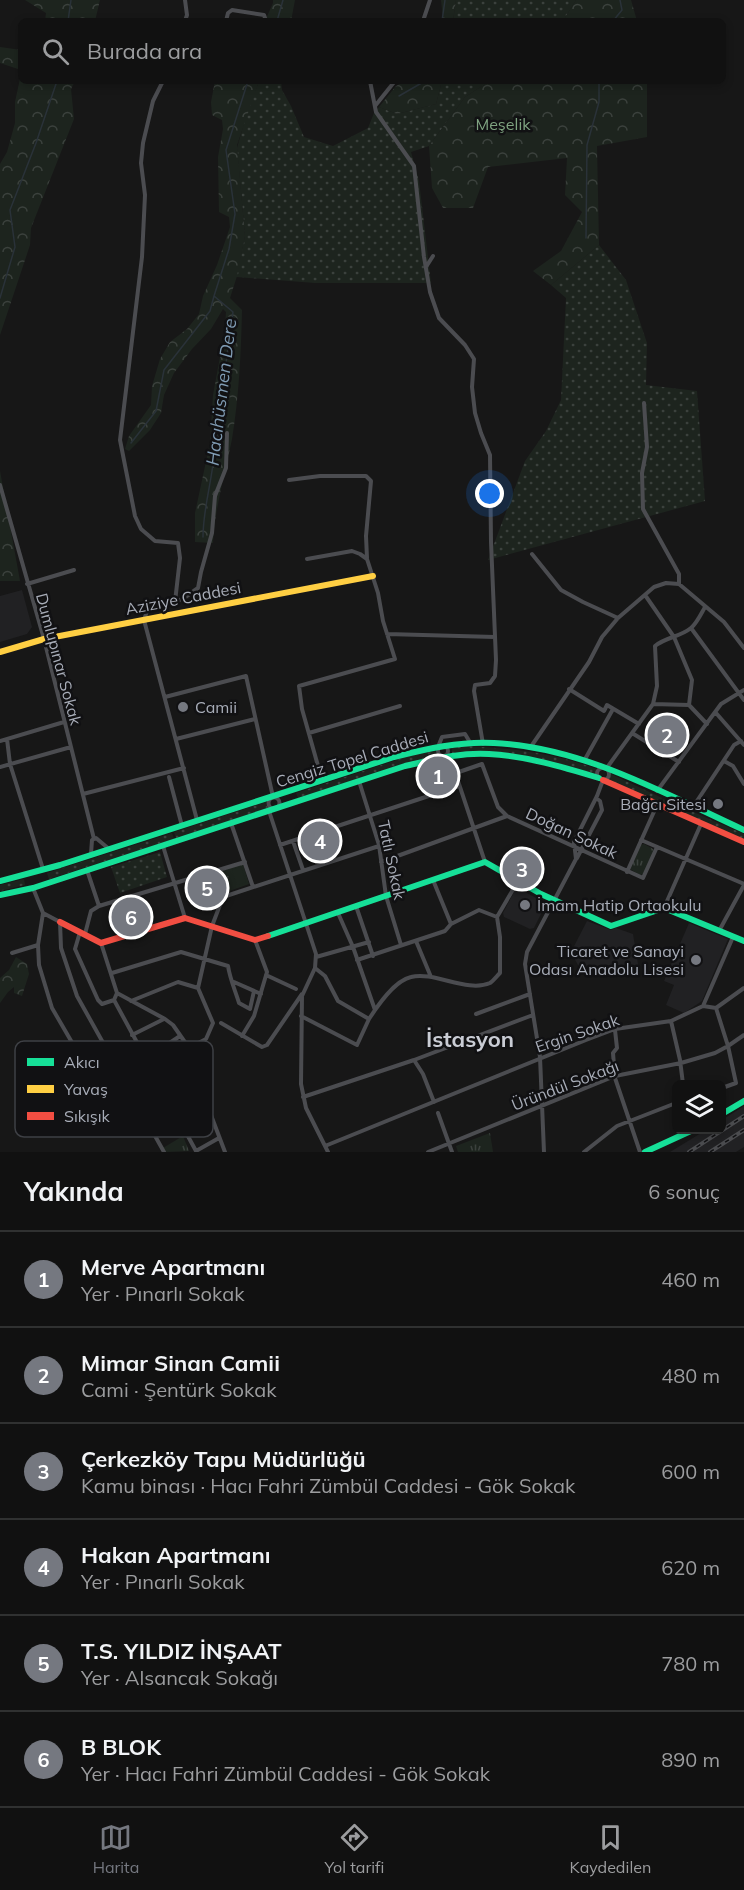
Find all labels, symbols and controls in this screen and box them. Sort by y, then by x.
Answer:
search box [18,18,726,84]
icon: search [39,35,72,68]
text: Burada ara [87,37,202,65]
park label: Meşelik [475,114,531,134]
water label: Hacıhüsmen Dere [201,317,241,467]
your location [475,479,504,508]
street label: Aziziye Caddesi [124,577,242,619]
street label: Dumlupınar Sokak [32,591,86,728]
place label: Camii [195,697,237,717]
marker: Camii [176,700,190,714]
pin: 2 [648,712,686,758]
street label: Cengiz Topel Caddesi [273,726,431,792]
pin: 1 [418,754,458,798]
place label: Bağcı Sitesi [620,794,706,814]
marker: Bağcı Sitesi [711,797,725,811]
street label: Doğan Sokak [523,803,622,863]
pin: 4 [300,818,340,864]
street label: Tatlı Sokak [374,819,410,902]
pin: 3 [502,846,542,892]
pin: 5 [188,866,226,910]
pin: 6 [112,894,150,940]
place label: İmam Hatip Ortaokulu [537,895,702,915]
marker: İmam Hatip Ortaokulu [518,898,532,912]
place label: Ticaret ve Sanayi Odası Anadolu Lisesi [529,941,684,979]
marker: Ticaret ve Sanayi Odası Anadolu Lisesi [689,953,703,967]
street label: Ergin Sokak [533,1009,622,1057]
district label: İstasyon [426,1025,514,1053]
legend [15,1041,213,1137]
text: Akıcı [64,1052,100,1072]
street label: Üründül Sokağı [509,1055,621,1115]
text: Yavaş [63,1079,108,1099]
map controls [672,1080,726,1134]
button: layers [672,1080,726,1134]
text: Sıkışık [64,1106,111,1126]
text: Yakında [24,1175,124,1208]
text: 6 sonuç [648,1179,720,1204]
text: Merve Apartmanı [81,1253,265,1281]
text: 1 [38,1267,50,1292]
text: 460 m [661,1267,720,1292]
text: Yer · Pınarlı Sokak [81,1281,244,1306]
text: Mimar Sinan Camii [81,1349,280,1377]
text: 2 [38,1363,50,1388]
text: 480 m [661,1363,720,1388]
text: Cami · Şentürk Sokak [81,1377,277,1402]
text: Çerkezköy Tapu Müdürlüğü [81,1445,366,1473]
text: 3 [38,1459,50,1484]
text: 600 m [661,1459,720,1484]
text: Kamu binası · Hacı Fahri Zümbül Caddesi - Gök Sokak [81,1473,575,1498]
text: Hakan Apartmanı [81,1541,270,1569]
text: 4 [38,1555,50,1580]
text: 620 m [661,1555,720,1580]
text: Yer · Pınarlı Sokak [81,1569,244,1594]
text: T.S. YILDIZ İNŞAAT [81,1637,282,1665]
text: 5 [38,1651,50,1676]
text: 780 m [661,1651,720,1676]
text: Yer · Alsancak Sokağı [81,1665,278,1690]
text: B BLOK [81,1733,161,1761]
text: 6 [38,1747,50,1772]
text: 890 m [661,1747,720,1772]
text: Yer · Hacı Fahri Zümbül Caddesi - Gök Sokak [81,1761,490,1786]
tab: Harita [93,1821,139,1877]
tab: Yol tarifi [325,1821,384,1877]
tab: Kaydedilen [570,1821,651,1877]

